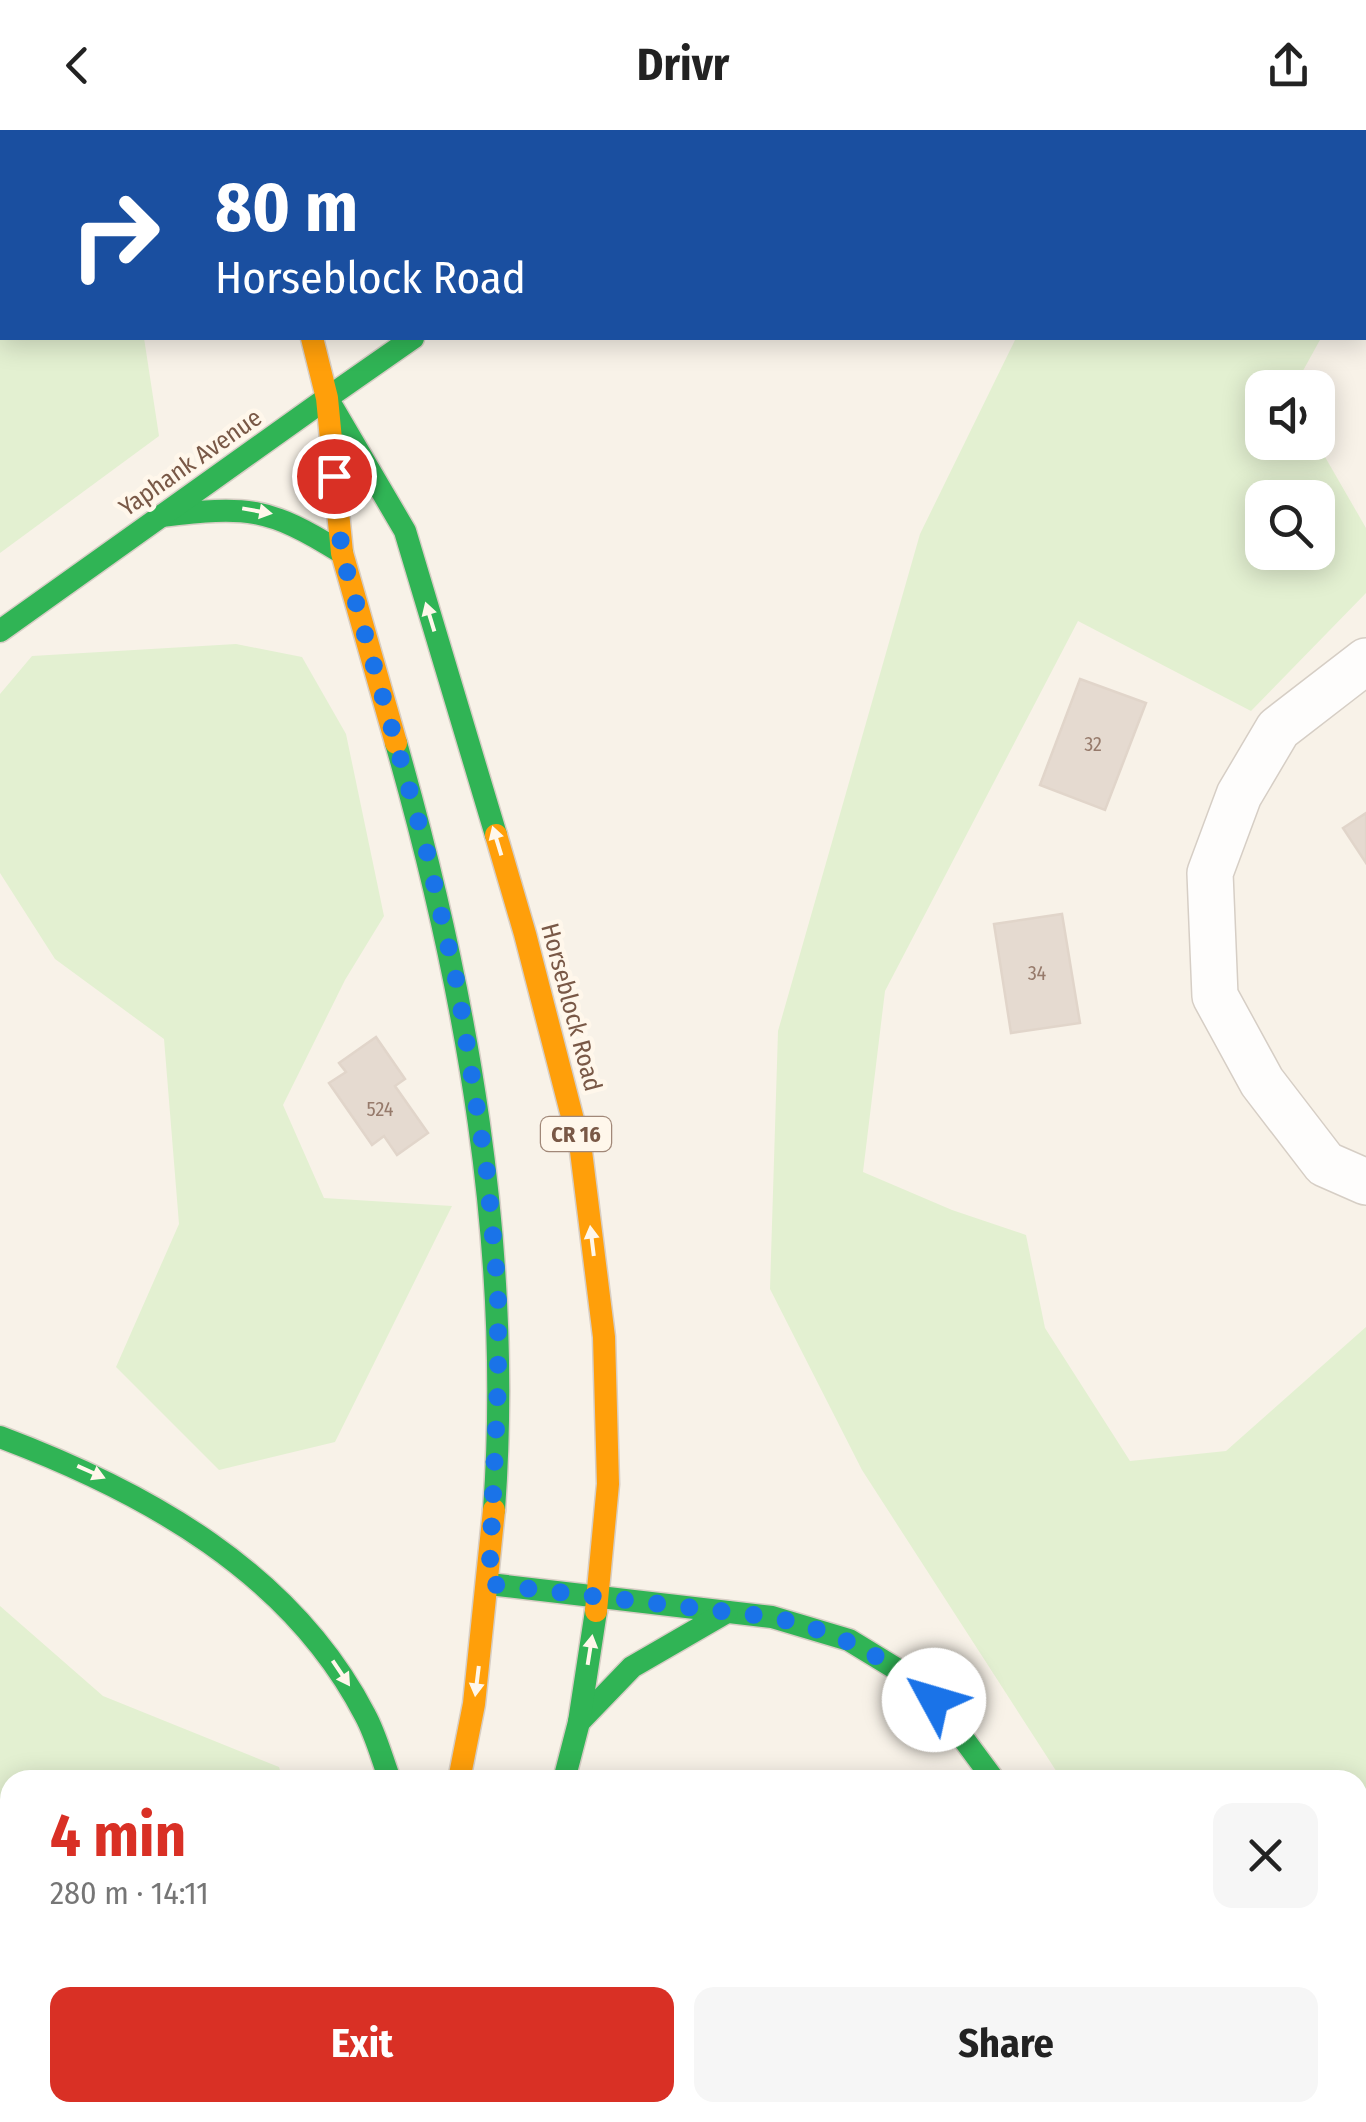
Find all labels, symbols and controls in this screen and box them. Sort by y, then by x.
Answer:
icon: back [50,38,105,93]
text: Drivr [637,38,729,92]
icon: share [1261,38,1316,93]
text: 80 m [215,166,358,250]
icon: right [50,170,180,300]
text: Horseblock Road [215,251,526,305]
map controls [1245,370,1335,570]
button: sound [1245,370,1335,460]
street label: Yaphank Avenue [113,403,268,523]
pin [292,434,377,519]
icon: arrive [307,449,362,504]
button: search [1245,480,1335,570]
one-way arrow [241,504,273,519]
one-way arrow [422,601,437,632]
house number: 32 [1084,732,1102,756]
one-way arrow [489,825,504,856]
street label: Horseblock Road [534,920,608,1095]
house number: 34 [1028,961,1047,985]
house number: 524 [366,1097,394,1121]
road number: CR 16 [541,1117,611,1151]
one-way arrow [584,1224,600,1256]
one-way arrow [76,1464,106,1480]
one-way arrow [583,1634,598,1666]
position arrow [882,1648,986,1752]
one-way arrow [331,1660,350,1687]
one-way arrow [468,1665,484,1697]
text: 4 min [50,1800,186,1872]
button: close [1213,1803,1318,1908]
text: 280 m · 14:11 [50,1874,209,1912]
button: Exit [50,1987,674,2102]
button: Share [694,1987,1318,2102]

